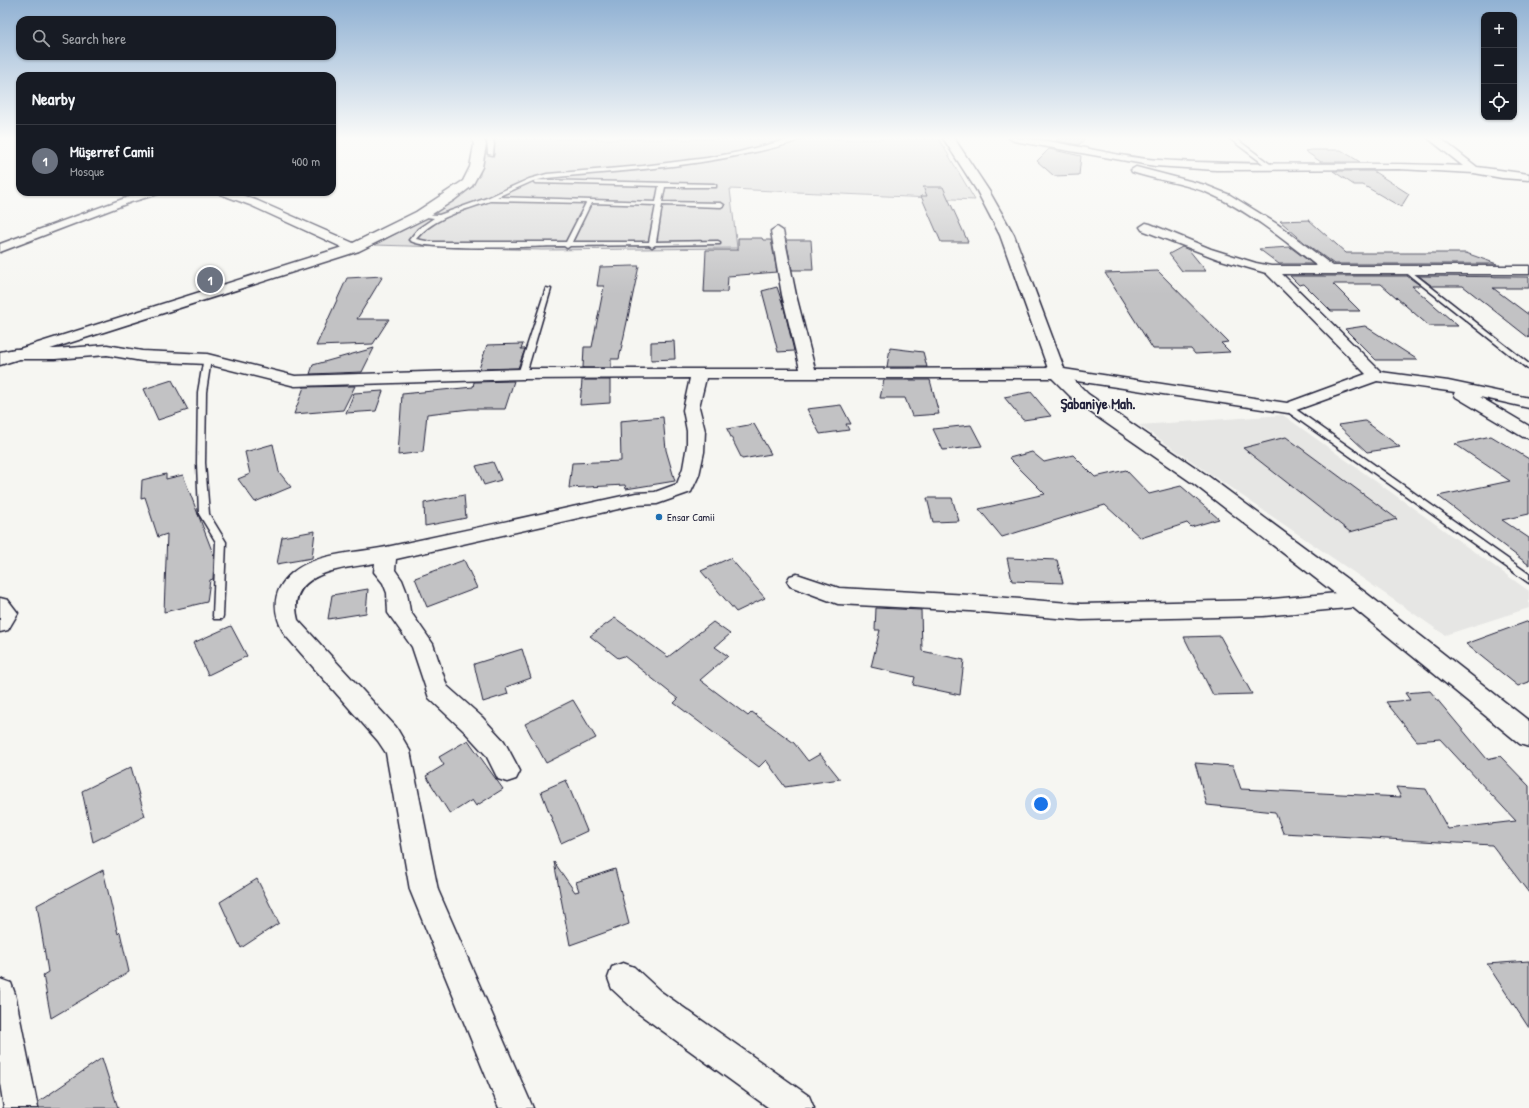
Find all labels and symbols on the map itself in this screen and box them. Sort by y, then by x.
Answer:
pin: 1 [197,265,223,295]
district label: Şabaniye Mah. [1060,393,1136,415]
place label: Ensar Camii [667,510,715,524]
marker: Ensar Camii [654,512,664,522]
your location [1031,794,1051,814]

